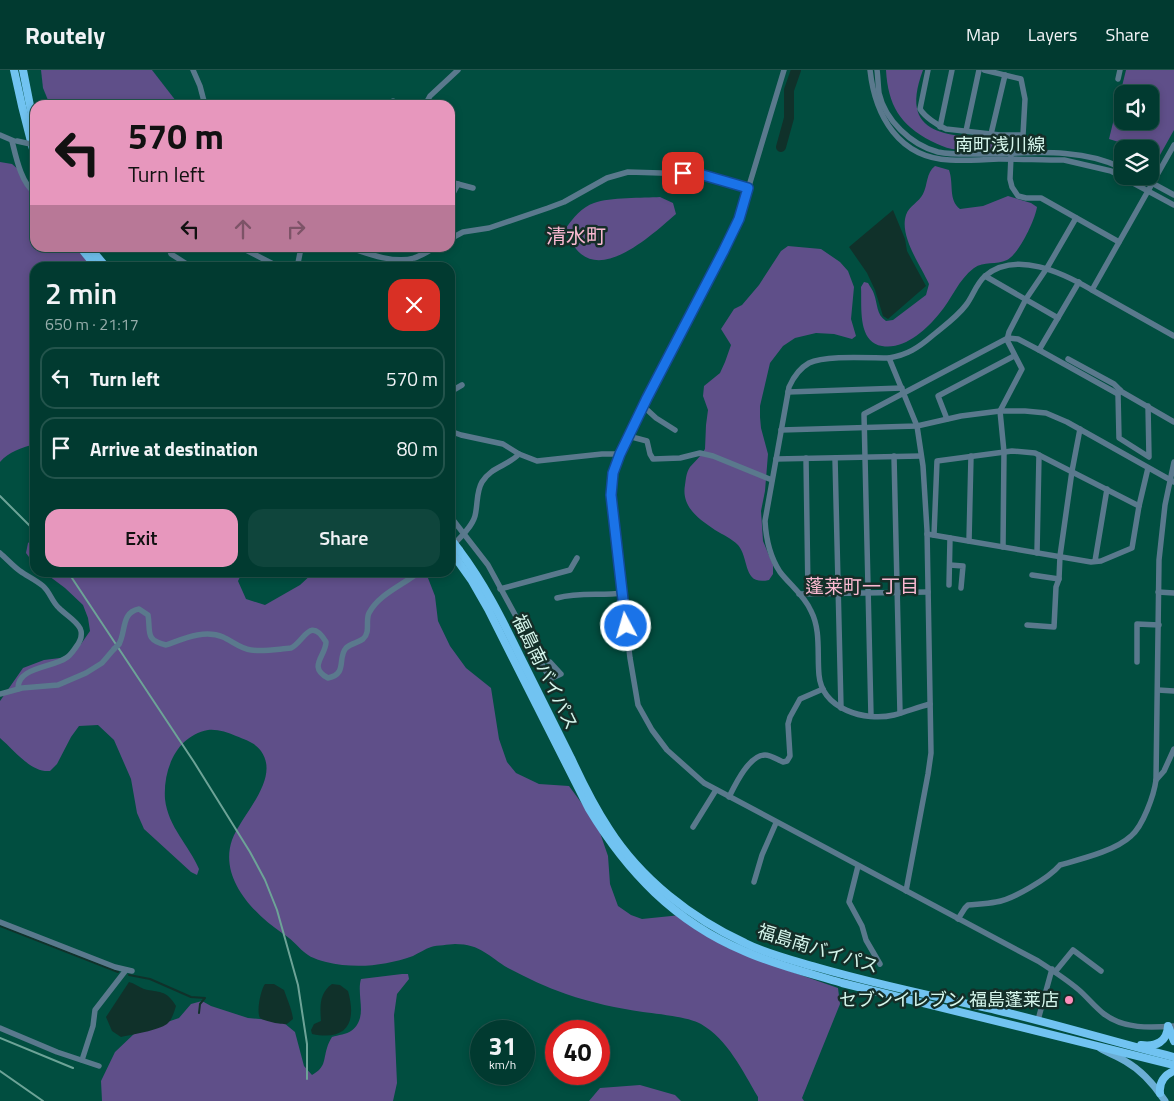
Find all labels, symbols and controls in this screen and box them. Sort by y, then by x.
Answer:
text: Routely [25,17,105,53]
text: Map [966,21,1000,48]
text: Layers [1028,21,1077,48]
text: Share [1105,21,1149,48]
map controls [1114,85,1159,185]
button: sound [1114,85,1159,130]
text: 570 m [128,109,224,163]
icon: left [45,120,110,185]
street label: 南町浅川線 [955,131,1045,158]
button: layers [1114,140,1159,185]
pin [662,152,704,194]
text: Turn left [128,157,205,191]
icon: arrive [669,159,697,187]
icon: left [176,215,204,243]
icon: ahead [229,215,257,243]
icon: right [282,215,310,243]
district label: 清水町 [546,220,606,251]
text: 2 min [45,270,117,316]
button: close [388,279,440,331]
text: 650 m · 21:17 [45,312,139,336]
icon: left [47,364,75,392]
text: Turn left [90,364,160,393]
text: 570 m [386,364,438,393]
icon: arrive [47,434,75,462]
text: Arrive at destination [90,434,258,463]
text: 80 m [397,434,438,463]
button: Exit [45,509,238,567]
button: Share [248,509,440,567]
district label: 蓬莱町一丁目 [805,571,919,600]
position arrow [599,599,651,651]
street label: 福島南バイパス [506,609,585,734]
street label: 福島南バイパス [754,917,882,980]
place label: セブンイレブン 福島蓬莱店 [839,986,1059,1013]
marker: セブンイレブン 福島蓬莱店 [1063,994,1075,1006]
speed limit sign: 40 [545,1020,610,1085]
text: 31 [488,1027,517,1065]
text: km/h [489,1055,516,1074]

